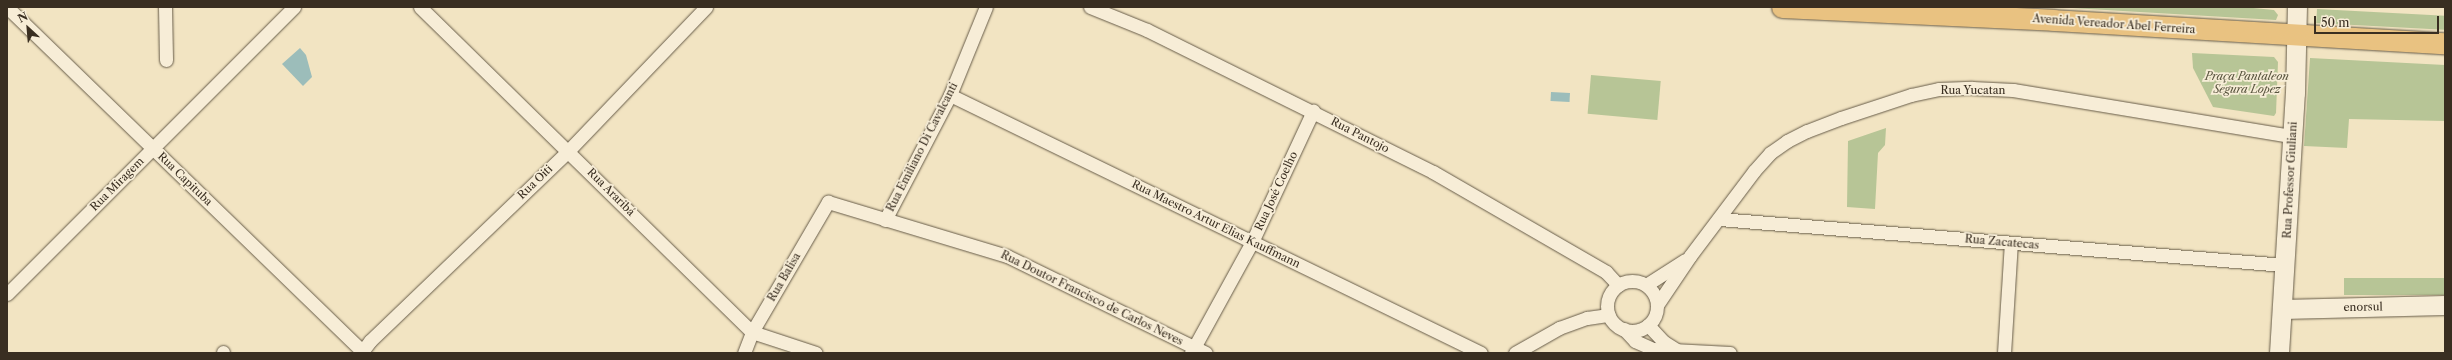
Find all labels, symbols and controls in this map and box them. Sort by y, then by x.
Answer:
north arrow [8,8,48,48]
scale bar [2316,8,2441,34]
text: N [15,9,30,26]
street label: Avenida Vereador Abel Ferreira [2031,12,2197,36]
text: 50 m [2321,15,2350,30]
park label: Praça Pantaleon Segura Lopez [2205,70,2289,96]
street label: Rua Emiliano Di Cavalcanti [884,80,960,214]
street label: Rua Yucatan [1940,83,2006,97]
street label: Rua Pantojo [1329,115,1391,155]
street label: Rua Professor Giuliani [2280,121,2300,239]
street label: Rua José Coelho [1252,149,1300,233]
street label: Rua Capituba [155,150,215,208]
street label: Rua Miragem [87,154,147,214]
street label: Rua Oiti [515,162,555,202]
street label: Rua Araribá [584,165,638,219]
street label: Rua Maestro Artur Elias Kauffmann [1129,177,1303,271]
street label: Rua Zacatecas [1964,232,2040,252]
street label: Rua Doutor Francisco de Carlos Neves [998,248,1186,348]
street label: Rua Balisa [765,250,803,304]
street label: enorsul [2343,300,2383,314]

